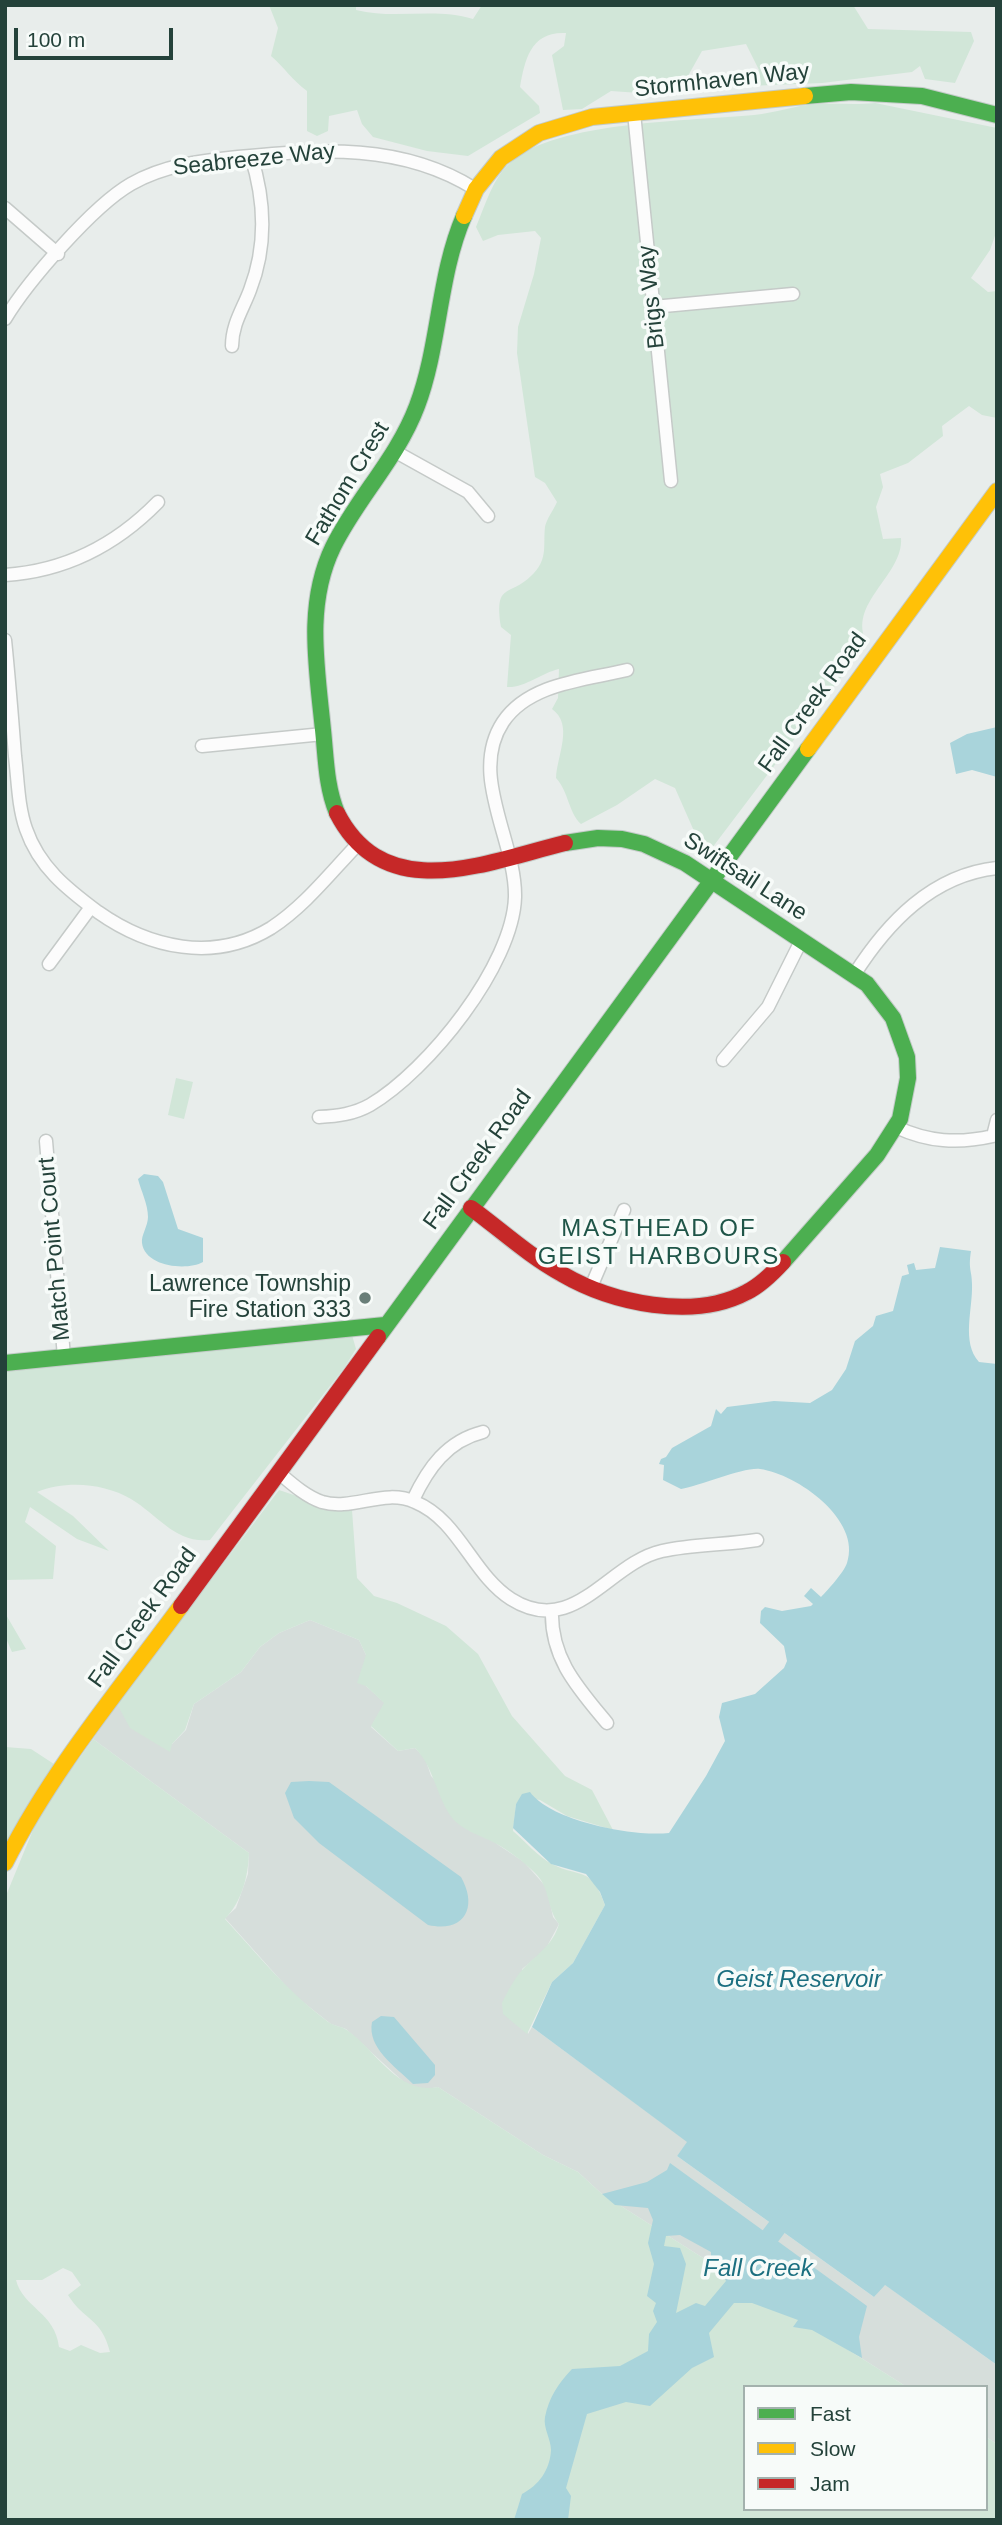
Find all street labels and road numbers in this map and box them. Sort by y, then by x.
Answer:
street label: Stormhaven Way [633,58,811,104]
street label: Seabreeze Way [172,138,336,182]
street label: Brigs Way [633,244,671,350]
street label: Fathom Crest [300,417,396,551]
street label: Fall Creek Road [753,628,873,778]
street label: Swiftsail Lane [678,827,812,927]
street label: Fall Creek Road [418,1085,538,1235]
street label: Match Point Court [33,1156,77,1342]
street label: Fall Creek Road [83,1543,203,1693]

